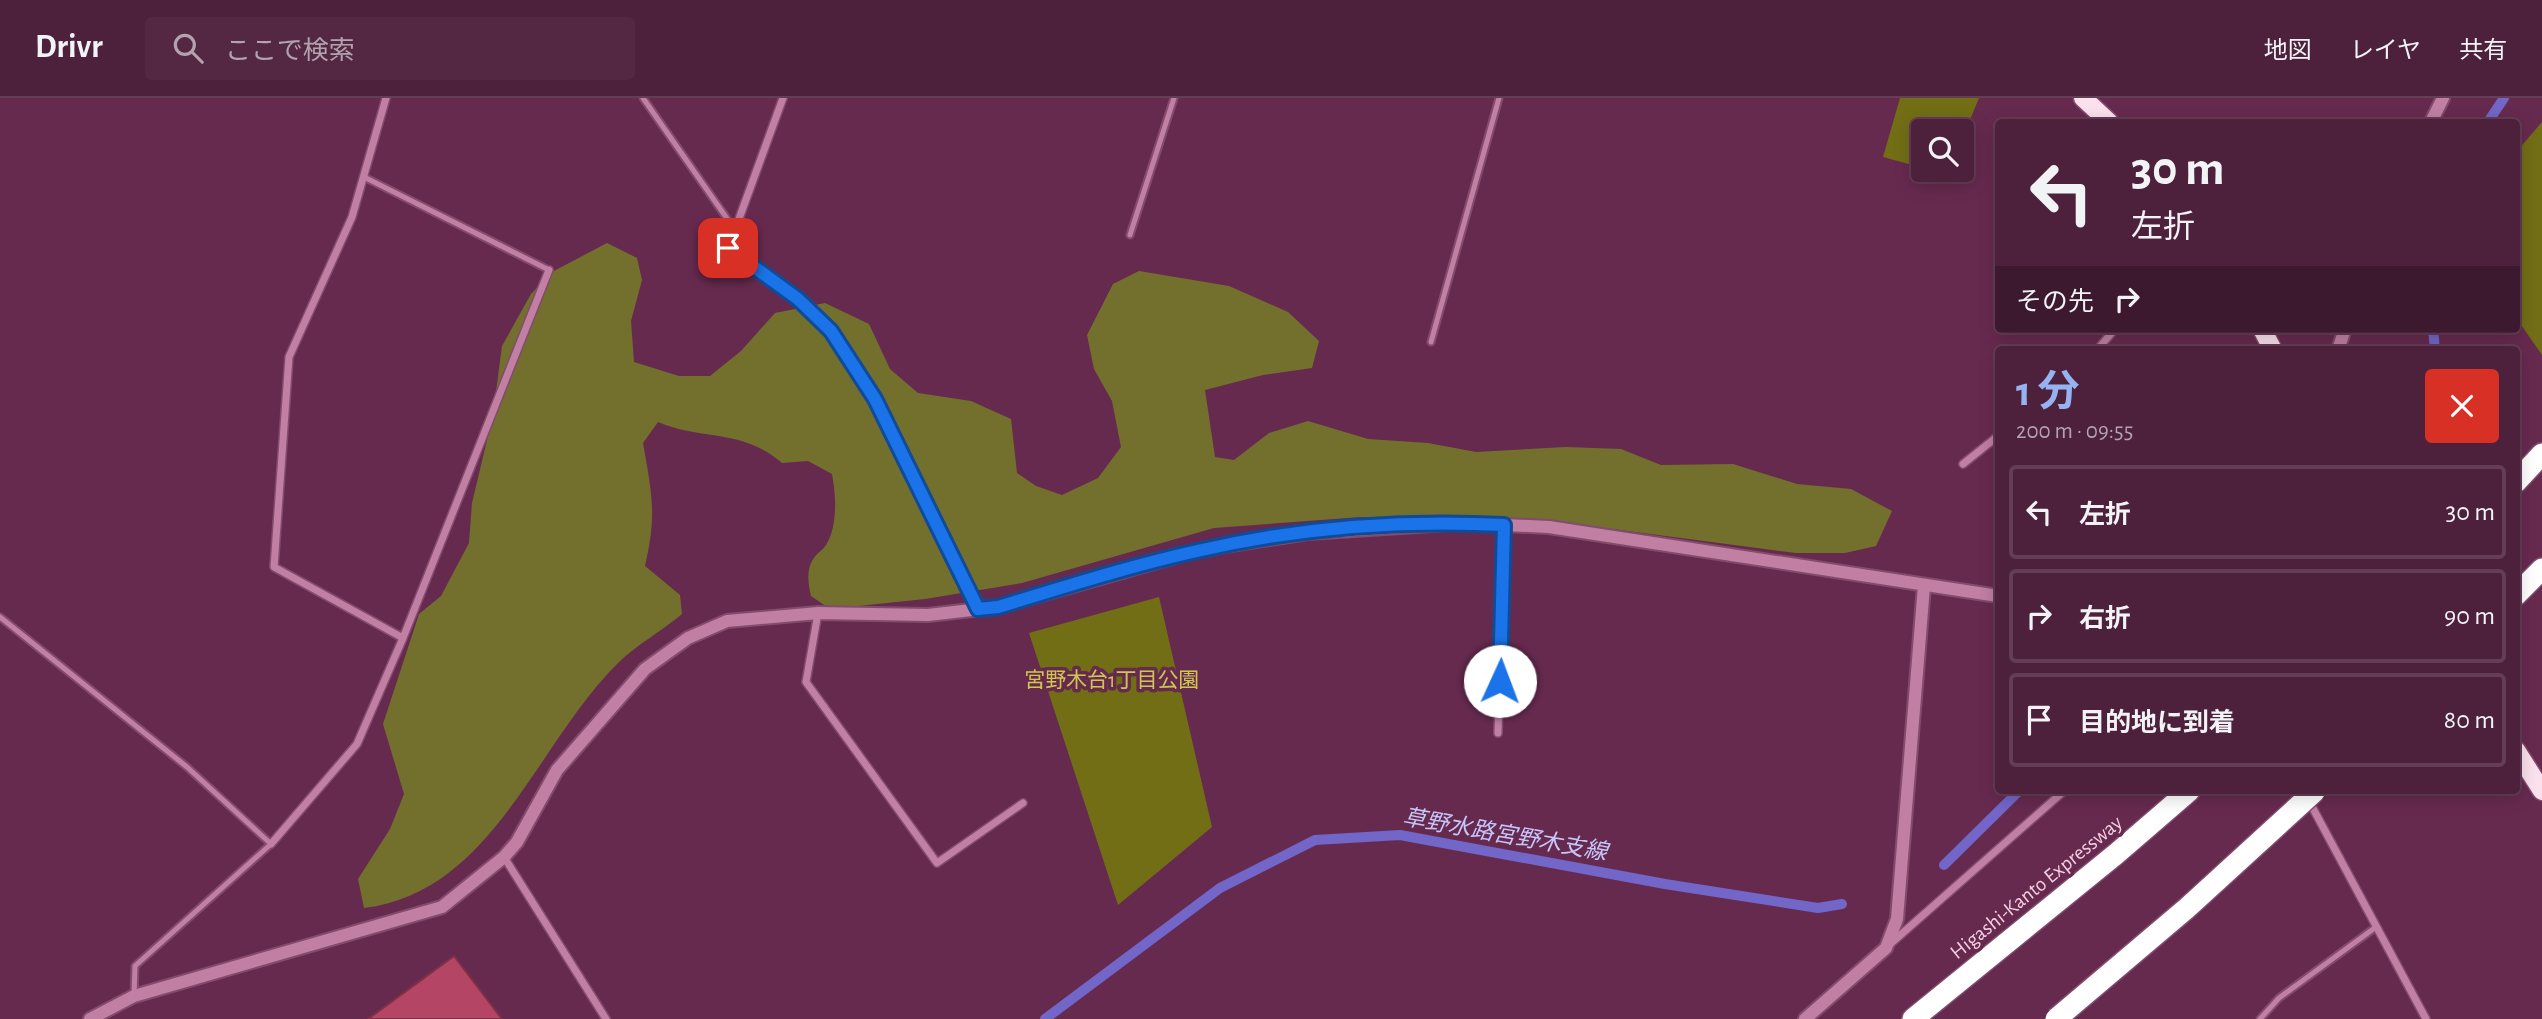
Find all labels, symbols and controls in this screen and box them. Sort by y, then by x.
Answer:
search box [145,17,635,80]
icon: search [169,29,207,67]
text: Drivr [35,31,103,64]
text: ここで検索 [225,38,355,64]
text: 地図 [2264,39,2312,63]
text: レイヤ [2350,39,2421,63]
text: 共有 [2459,39,2507,63]
map controls [1911,119,1974,182]
button: search [1911,119,1974,182]
text: 30 m [2131,145,2225,194]
icon: left [2016,147,2107,238]
text: 左折 [2131,211,2195,243]
pin [698,218,758,278]
icon: arrive [709,229,747,267]
icon: right [2108,280,2146,318]
text: その先 [2016,289,2094,315]
button: close [2425,369,2499,443]
text: 1 分 [2016,371,2079,413]
text: 200 m · 09:55 [2016,420,2133,443]
icon: left [2020,493,2058,531]
text: 30 m [2445,499,2495,525]
text: 左折 [2079,502,2131,528]
icon: right [2020,597,2058,635]
text: 90 m [2444,603,2495,629]
text: 右折 [2079,606,2131,632]
position arrow [1463,644,1537,718]
park label: 宮野木台1丁目公園 [1024,669,1200,691]
icon: arrive [2020,701,2058,739]
text: 80 m [2444,707,2495,733]
text: 目的地に到着 [2079,710,2235,736]
water label: 草野水路宮野木支線 [1401,804,1612,865]
street label: Higashi-Kanto Expressway [1946,812,2126,963]

